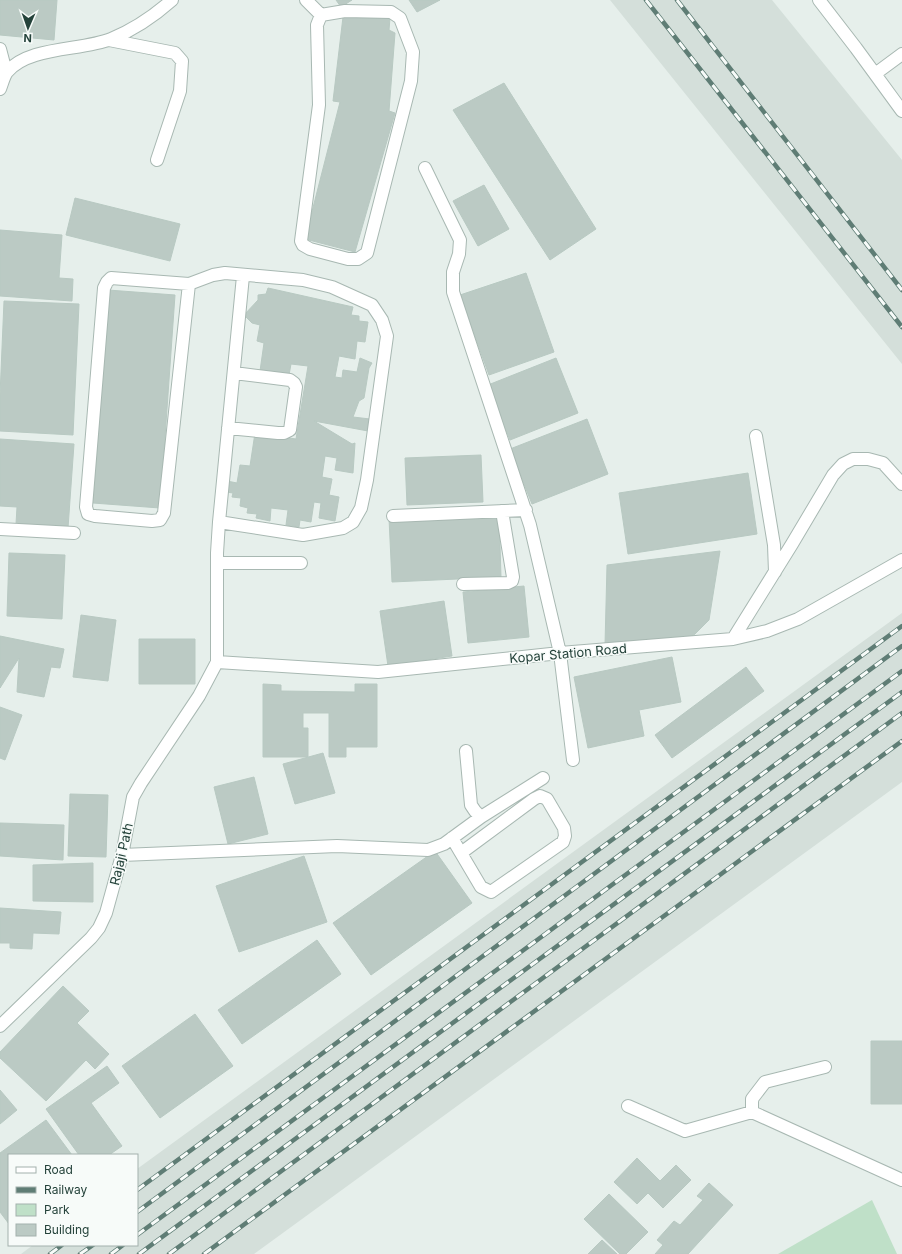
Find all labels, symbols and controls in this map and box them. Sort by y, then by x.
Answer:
north arrow [8,8,48,48]
text: N [23,31,32,45]
street label: Kopar Station Road [509,640,627,666]
street label: Rajaji Path [106,821,136,887]
legend [8,1154,138,1246]
text: Road [44,1162,73,1177]
text: Railway [44,1182,88,1197]
text: Park [44,1202,70,1217]
text: Building [44,1222,89,1237]

